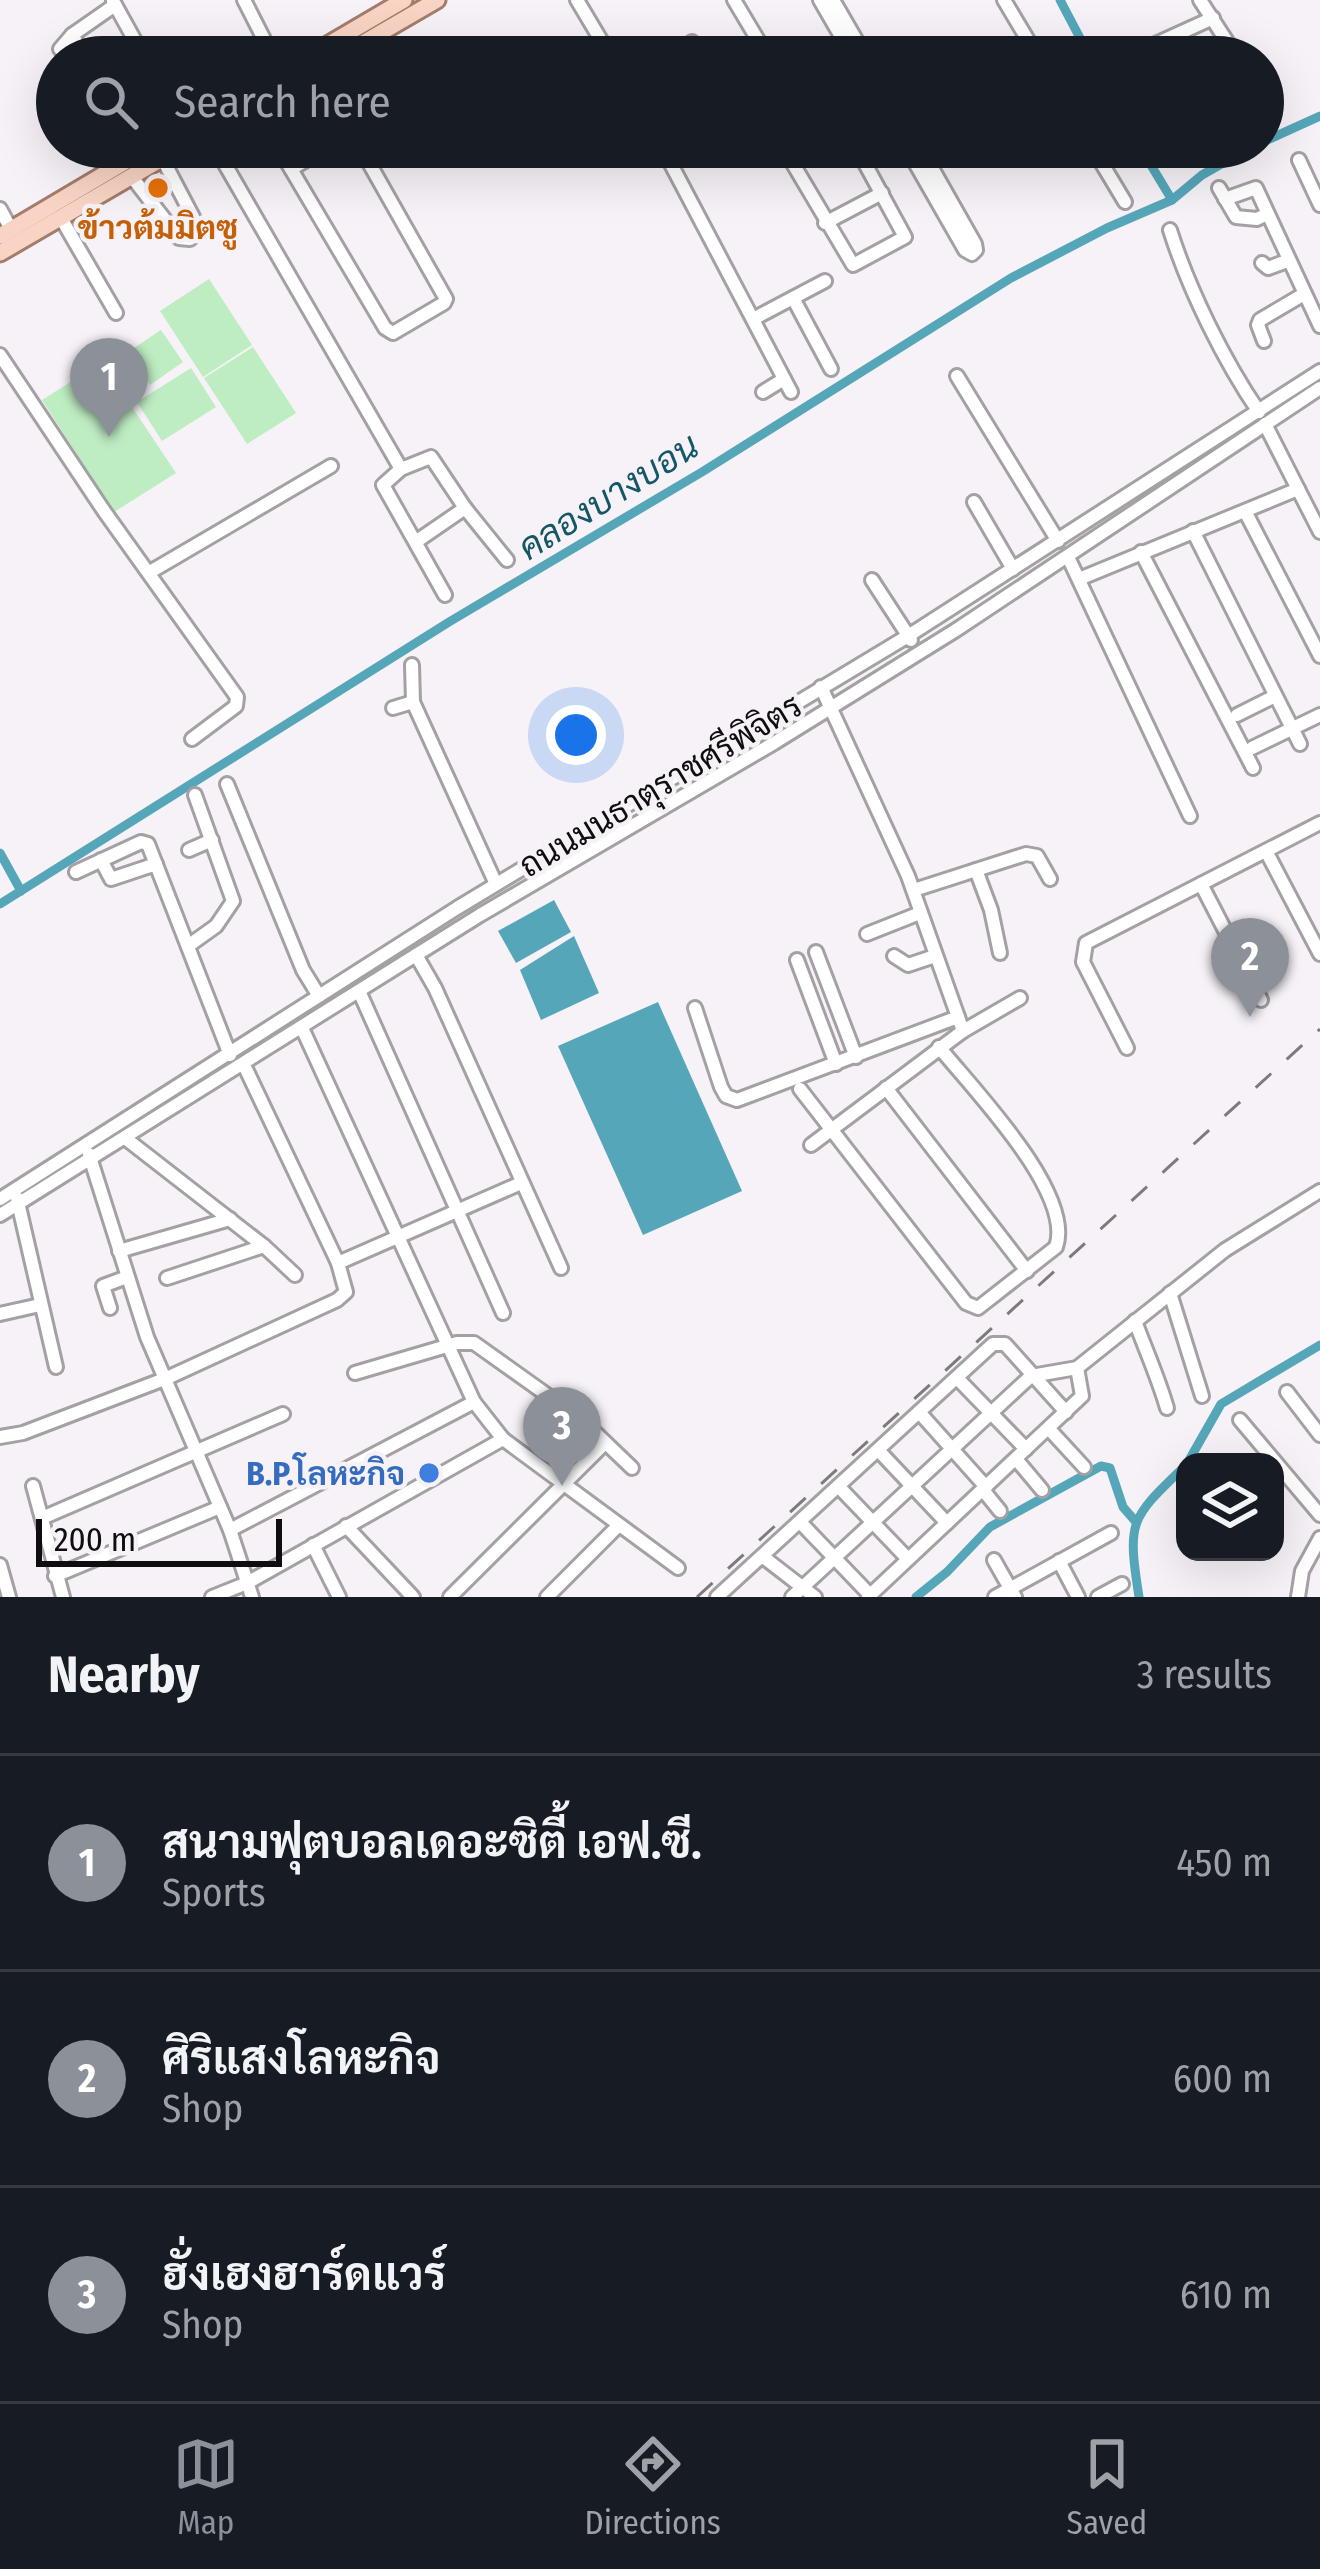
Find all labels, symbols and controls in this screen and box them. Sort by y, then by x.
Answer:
search box [36,36,1284,168]
icon: search [78,69,144,135]
text: Search here [174,75,391,129]
marker: ข้าวต้มมิตซู [145,175,171,201]
place label: ข้าวต้มมิตซู [78,208,238,250]
pin: 1 [70,338,148,437]
water label: คลองบางบอน [510,424,707,570]
street label: ถนนมนธาตุราชศรีพิจิตร [512,686,810,888]
your location [546,705,606,765]
pin: 2 [1211,918,1289,1017]
pin: 3 [523,1387,601,1486]
place label: B.P.โลหะกิจ [246,1452,405,1494]
map controls [1176,1453,1284,1561]
button: layers [1176,1453,1284,1561]
marker: B.P.โลหะกิจ [416,1460,442,1486]
scale bar [36,1513,282,1566]
text: 200 m [54,1520,136,1560]
text: Nearby [48,1644,200,1706]
text: 3 results [1137,1652,1272,1698]
text: สนามฟุตบอลเดอะซิตี้ เอฟ.ซี. [162,1816,702,1870]
text: 1 [79,1840,95,1886]
text: 450 m [1176,1840,1272,1886]
text: Sports [162,1870,266,1916]
text: ศิริแสงโลหะกิจ [162,2032,441,2086]
text: 2 [78,2056,96,2102]
text: 600 m [1173,2056,1272,2102]
text: Shop [162,2086,243,2132]
text: ฮั่งเฮงฮาร์ดแวร์ [162,2248,446,2302]
text: 3 [78,2272,96,2318]
text: 610 m [1180,2272,1272,2318]
text: Shop [162,2302,243,2348]
tab: Map [173,2431,239,2543]
tab: Directions [584,2431,721,2543]
tab: Saved [1067,2431,1147,2543]

